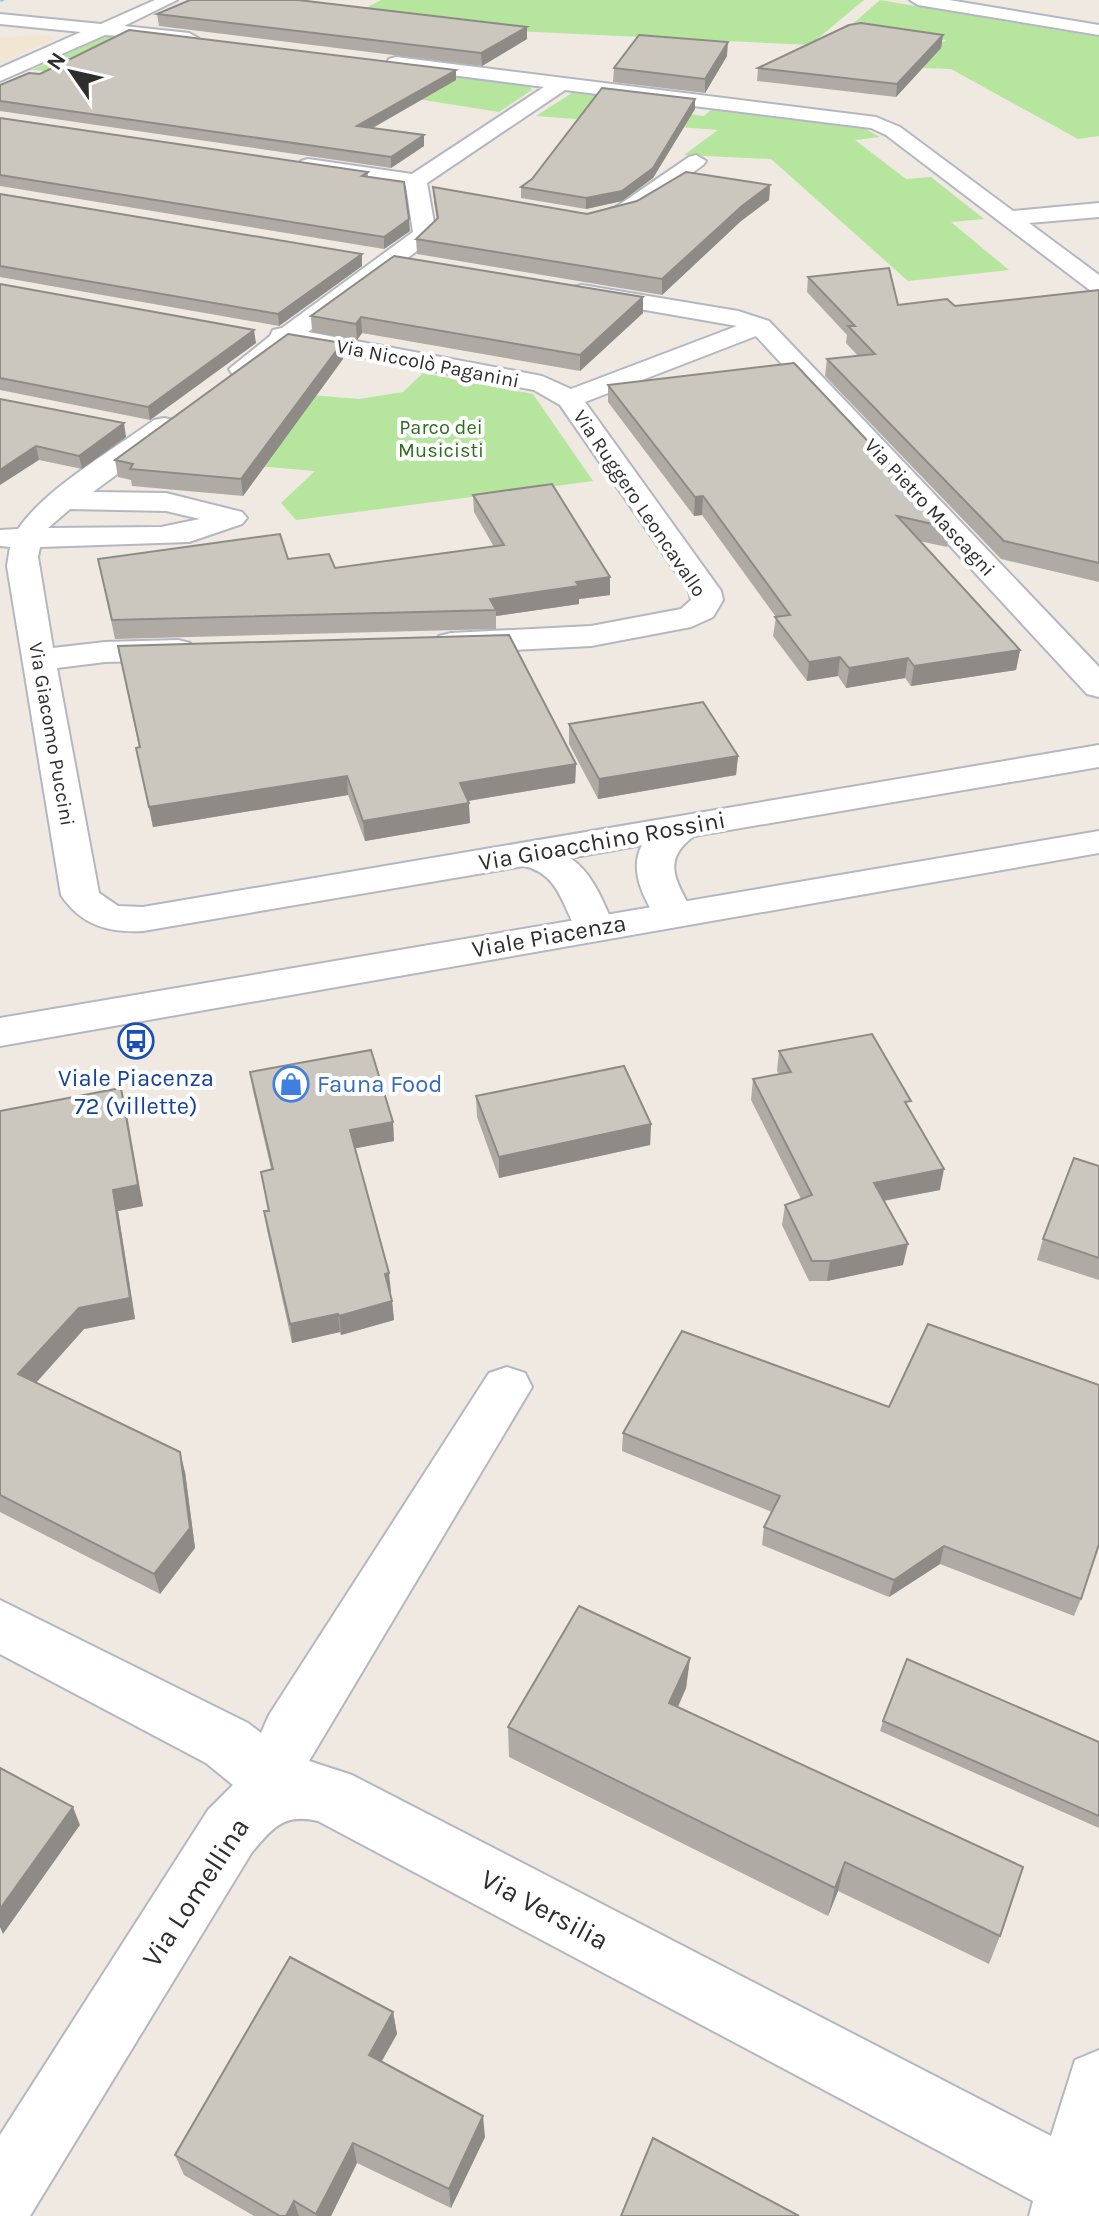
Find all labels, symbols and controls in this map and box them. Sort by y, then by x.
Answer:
north arrow [32,32,112,112]
text: N [41,48,71,75]
street label: Via Niccolò Paganini [334,334,521,393]
street label: Via Ruggero Leoncavallo [568,406,711,601]
park label: Parco dei Musicisti [398,416,484,462]
street label: Via Pietro Mascagni [860,434,999,581]
street label: Via Giacomo Puccini [24,640,79,828]
street label: Via Gioacchino Rossini [476,806,728,876]
street label: Viale Piacenza [470,909,628,963]
bus stop icon: Viale Piacenza 72 (villette) [117,1022,155,1060]
place label: Viale Piacenza 72 (villette) [58,1064,214,1120]
shop icon: Fauna Food [272,1065,310,1103]
place label: Fauna Food [317,1070,443,1098]
street label: Via Lomellina [135,1811,256,1973]
street label: Via Versilia [475,1862,614,1957]

